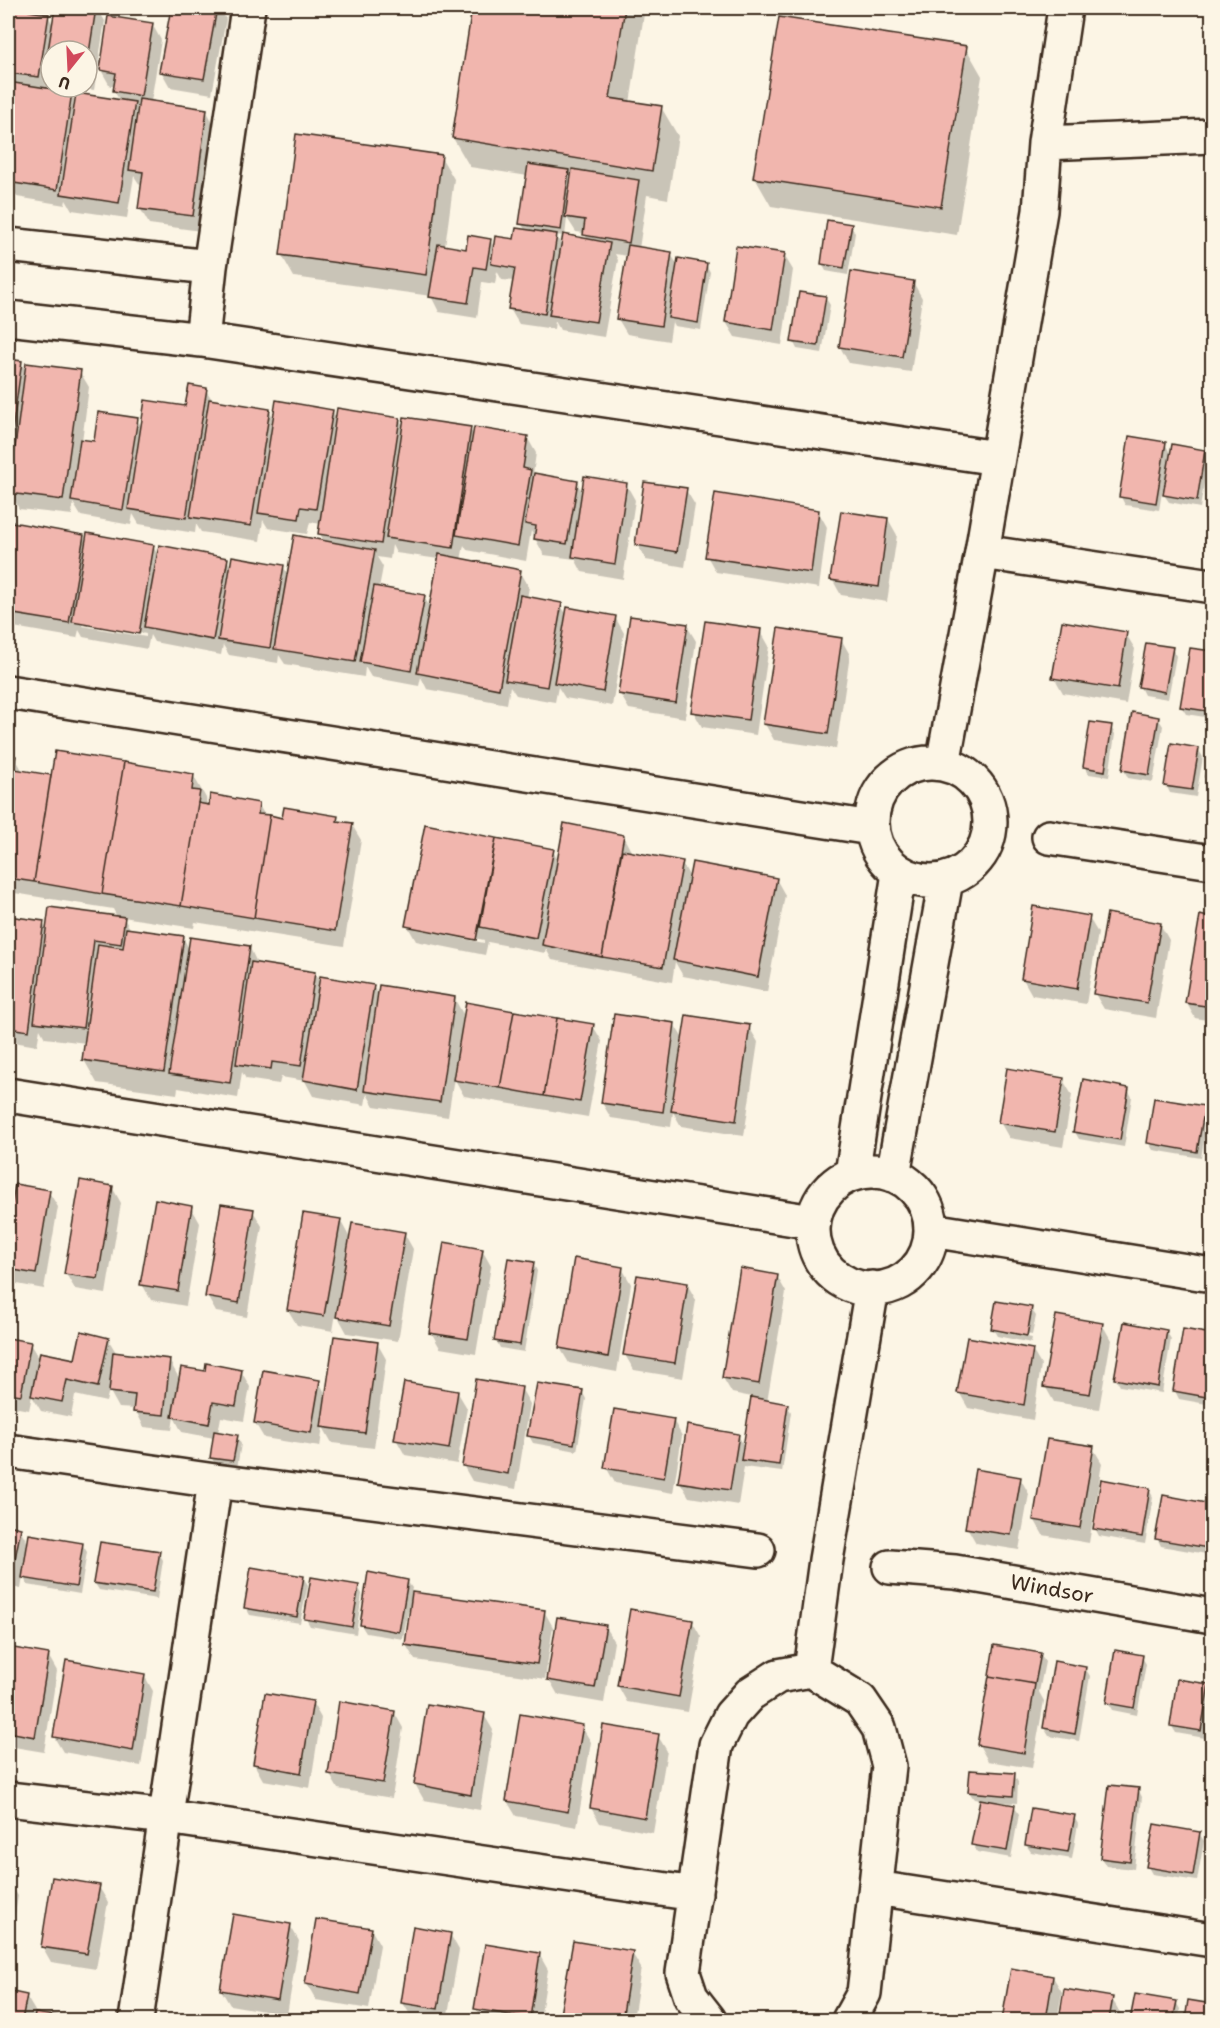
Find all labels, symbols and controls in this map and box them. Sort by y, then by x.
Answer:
north arrow [39,39,99,99]
text: U [56,71,73,94]
street label: Windsor [1008,1568,1096,1610]

